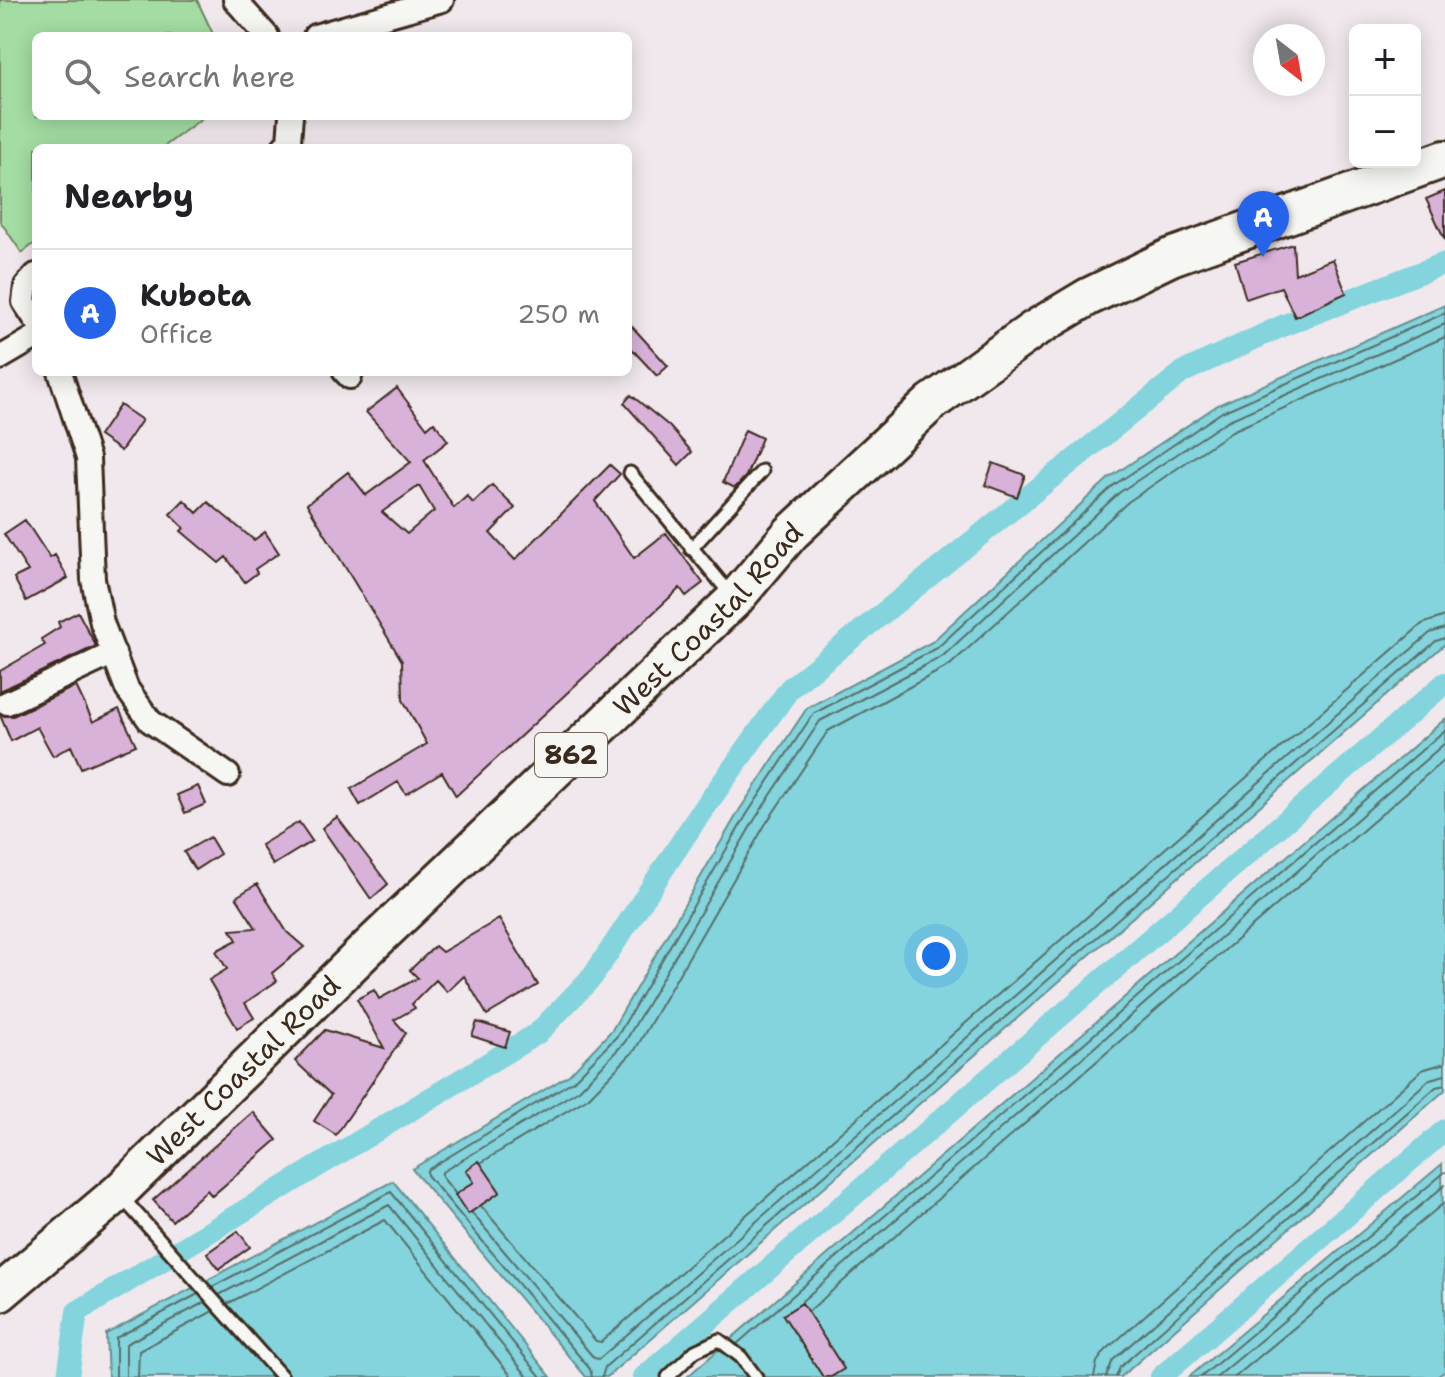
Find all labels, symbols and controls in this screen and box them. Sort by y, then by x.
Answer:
north arrow [1253,24,1325,96]
map controls [1349,24,1421,168]
button: + [1349,24,1421,96]
search box [32,32,632,120]
icon: search [60,54,104,98]
text: Search here [124,56,295,97]
button: − [1349,96,1421,168]
text: Nearby [64,173,194,219]
pin: A [1237,191,1289,257]
text: Kubota [140,275,251,316]
text: A [80,296,100,331]
text: 250 m [517,296,600,331]
text: Office [140,316,213,351]
street label: West Coastal Road [604,513,811,724]
road number: 862 [535,733,607,777]
your location [916,936,956,976]
street label: West Coastal Road [138,966,349,1174]

